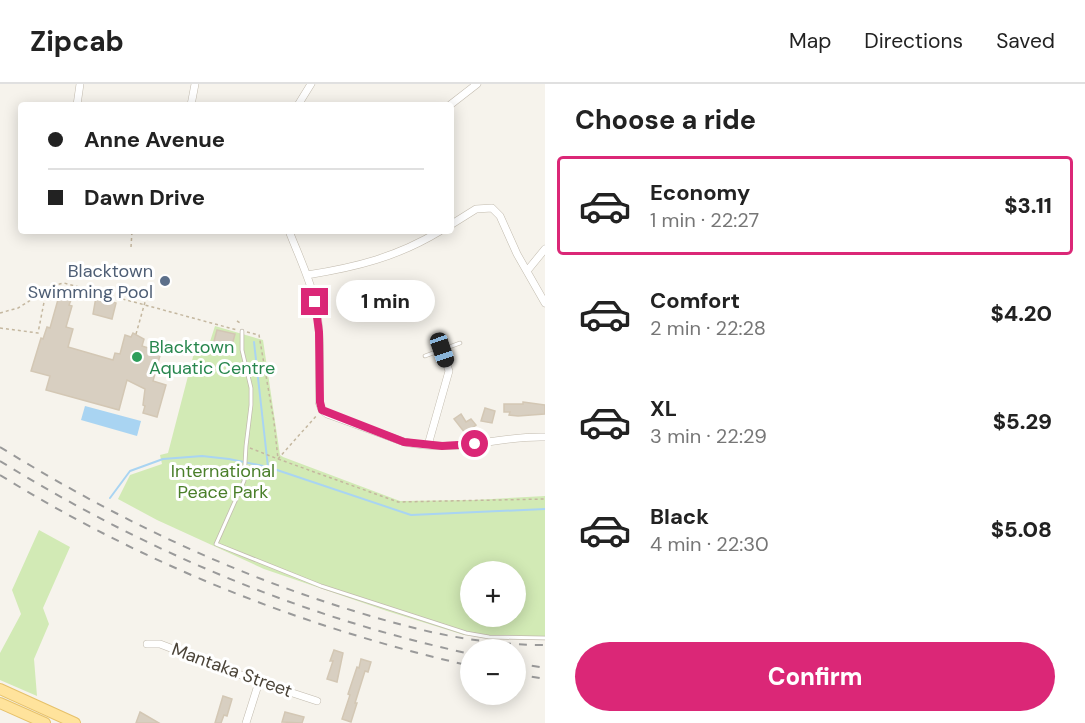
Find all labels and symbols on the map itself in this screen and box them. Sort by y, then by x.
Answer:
place label: Blacktown Swimming Pool [28,259,153,304]
marker: Blacktown Swimming Pool [158,274,172,288]
callout: 1 min [336,281,435,323]
route end [301,288,328,315]
car [428,330,456,370]
place label: Blacktown Aquatic Centre [149,335,275,380]
marker: Blacktown Aquatic Centre [130,350,144,364]
route start [461,430,488,457]
park label: International Peace Park [171,459,275,504]
street label: Mantaka Street [168,637,296,703]

